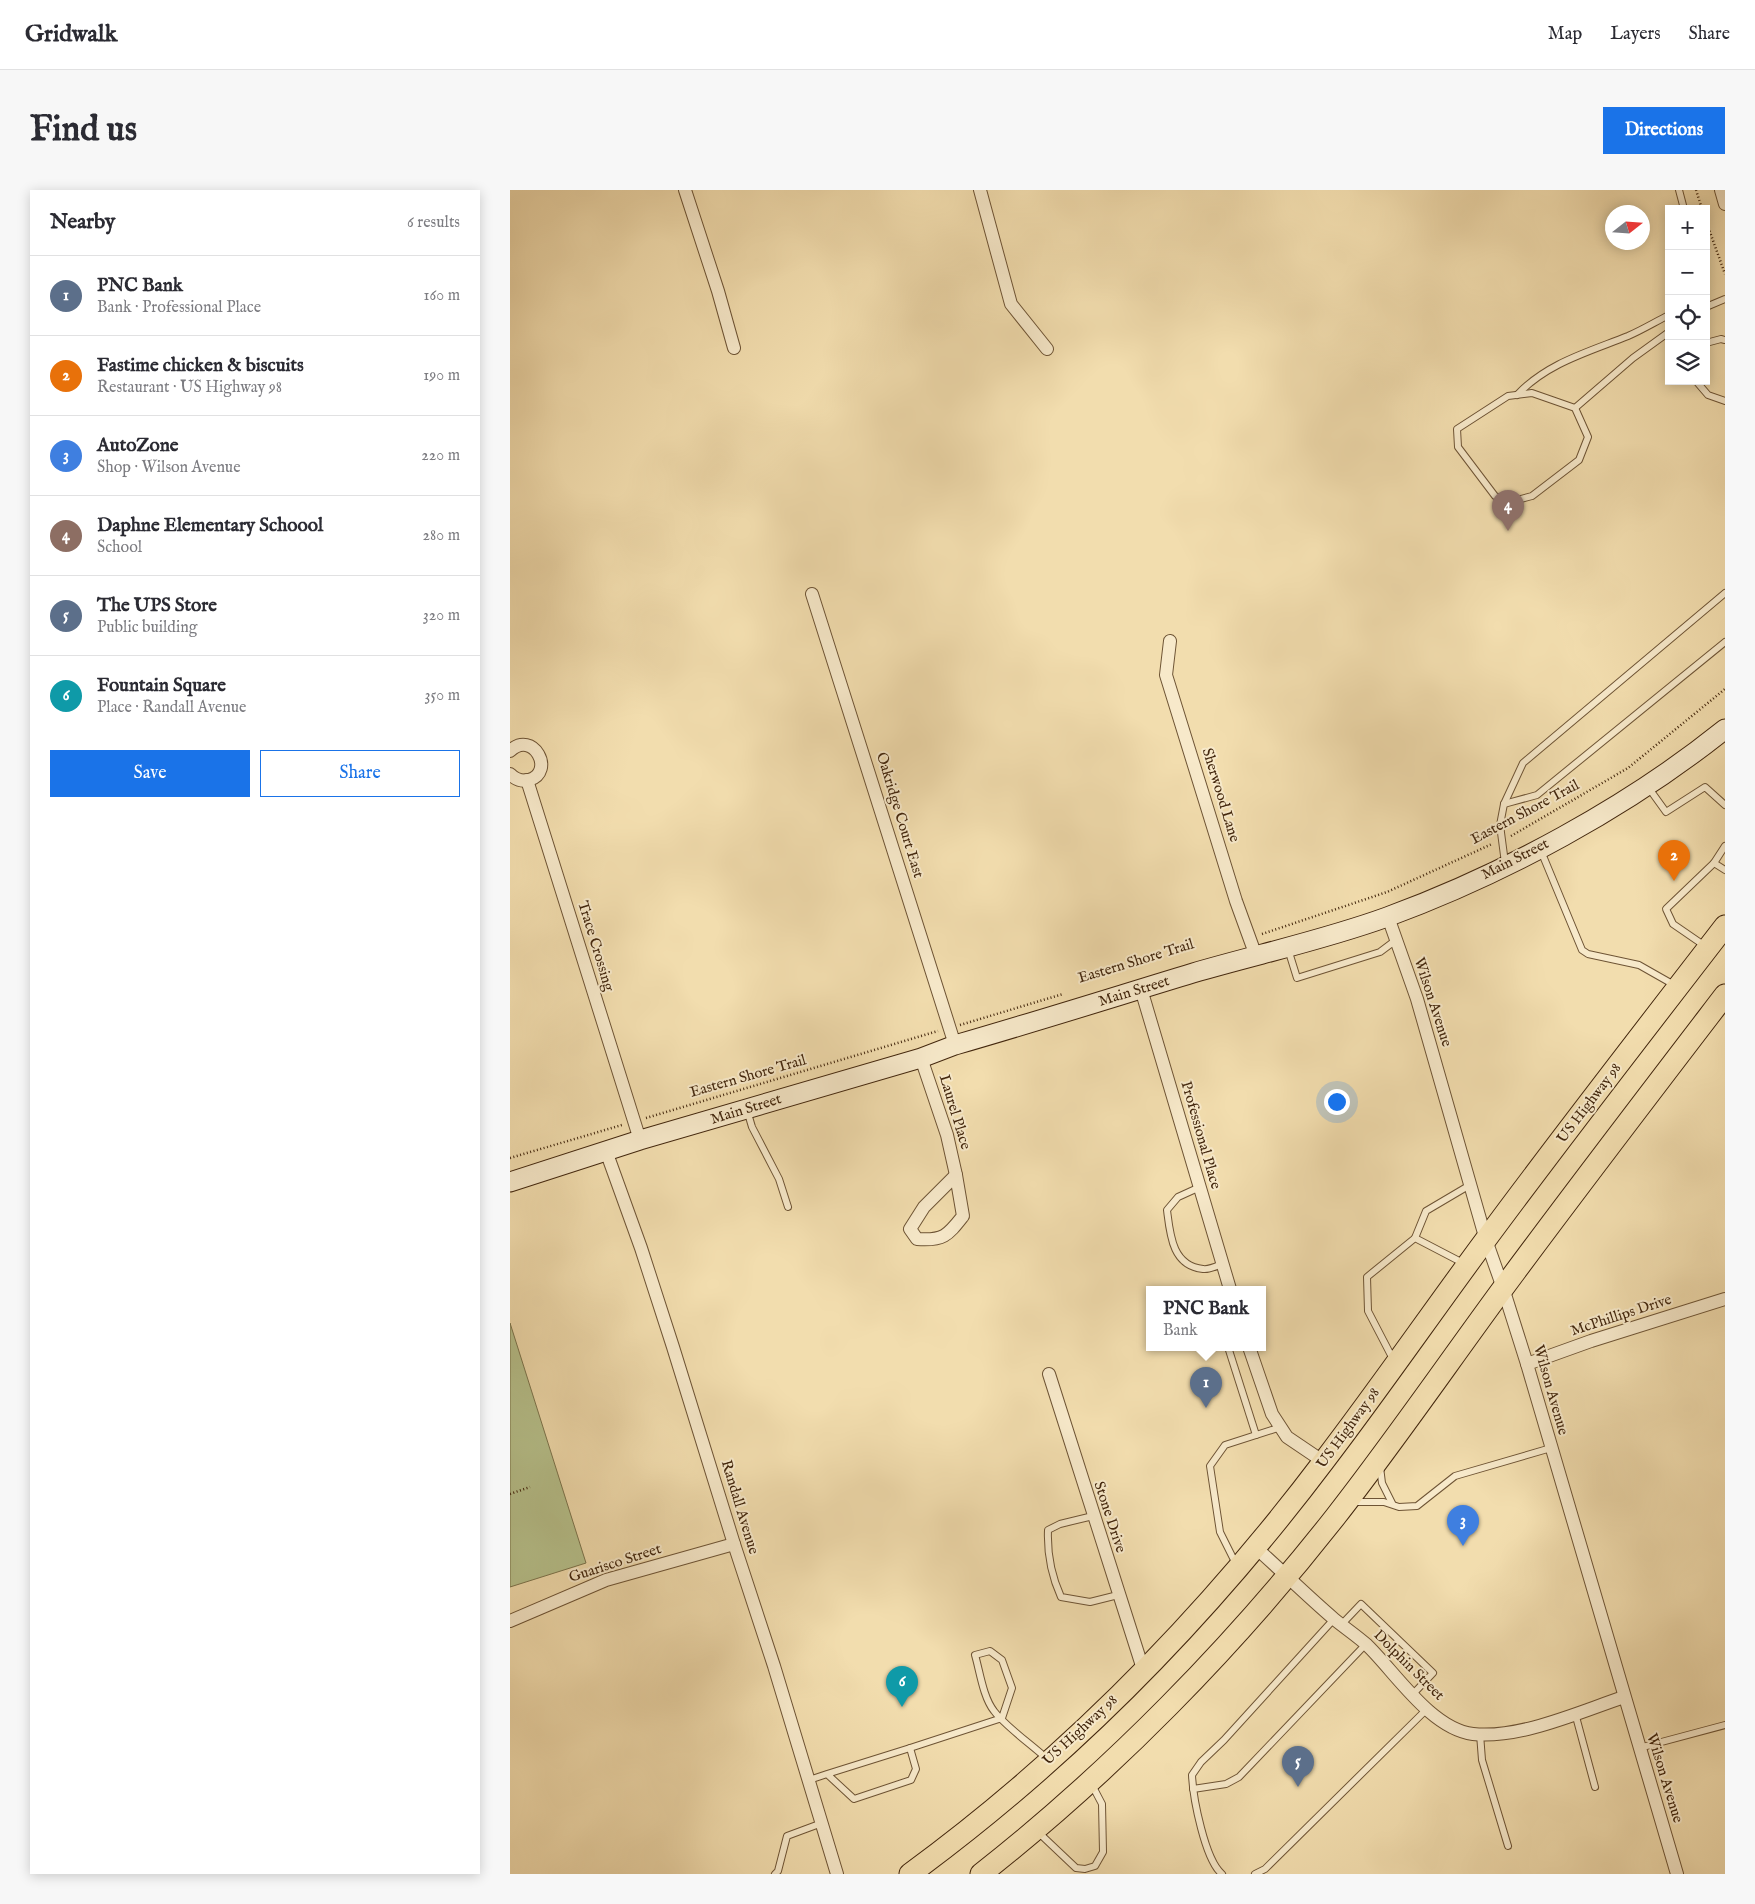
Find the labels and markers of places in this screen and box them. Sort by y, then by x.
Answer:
pin: 4 [1492,490,1524,531]
pin: 2 [1658,840,1690,881]
pin: 1 [1190,1367,1222,1408]
pin: 3 [1447,1505,1479,1546]
pin: 6 [886,1666,918,1707]
pin: 5 [1282,1746,1314,1787]

